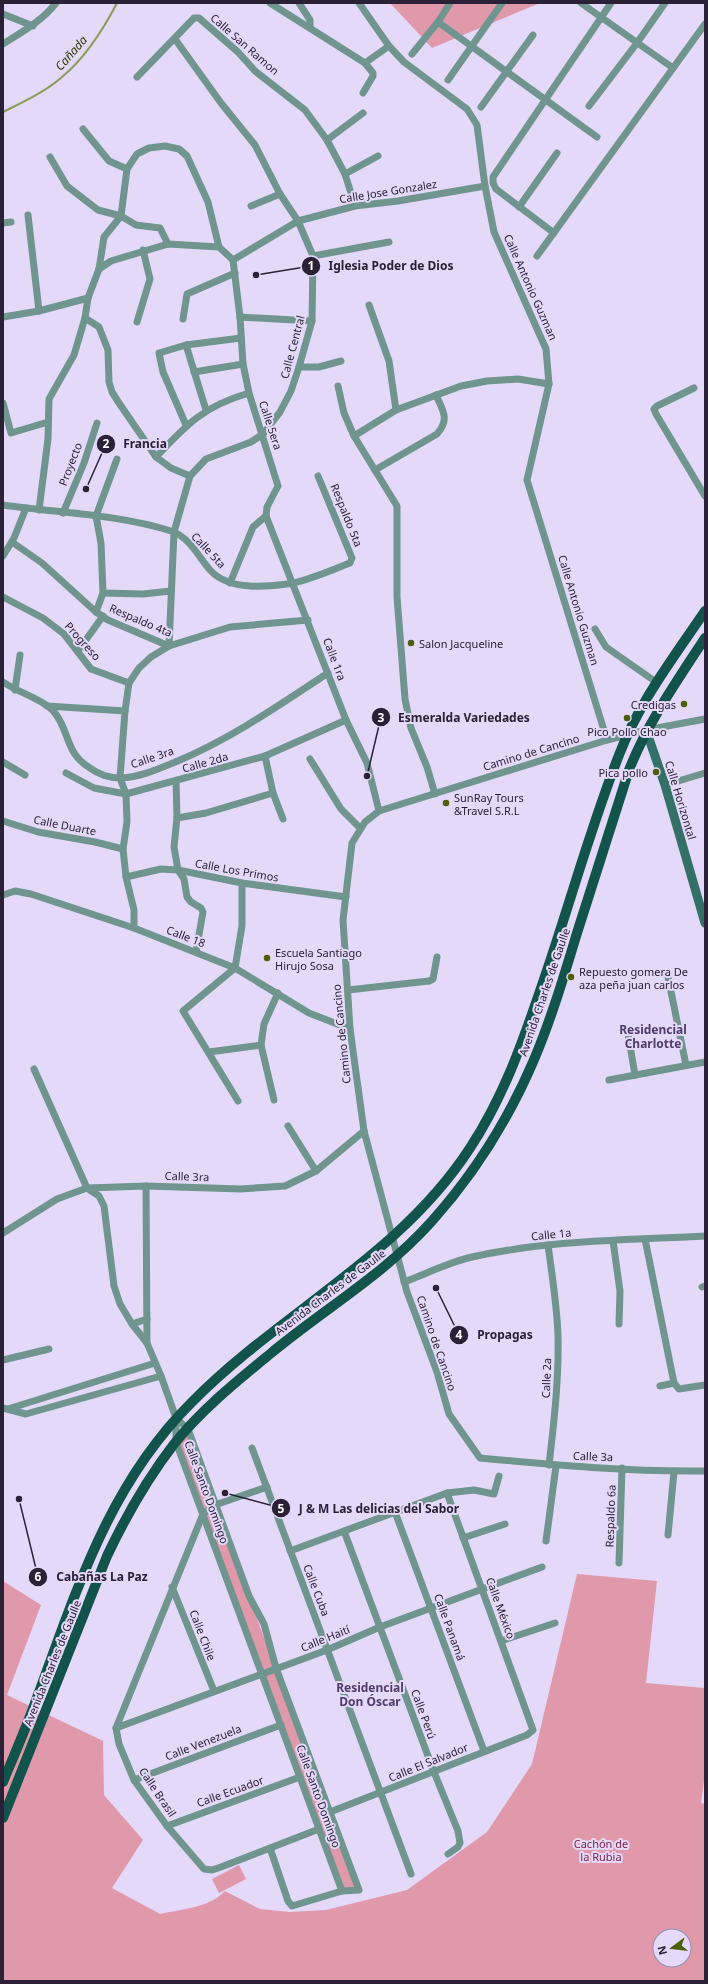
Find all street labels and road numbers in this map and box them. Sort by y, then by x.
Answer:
street label: Calle San Ramon [207,10,283,78]
street label: Calle Jose Gonzalez [338,176,438,206]
street label: Calle Antonio Guzman [501,232,561,342]
street label: Calle Central [276,314,308,380]
street label: Calle 5era [256,398,286,452]
street label: Proyecto [55,440,85,488]
street label: Respaldo 5ta [328,481,366,549]
street label: Calle 5ta [188,529,230,571]
street label: Calle Antonio Guzman [555,553,603,667]
street label: Respaldo 4ta [107,600,175,640]
street label: Progreso [62,619,104,664]
street label: Calle 1ra [320,635,350,683]
street label: Camino de Cancino [481,730,581,774]
street label: Calle 3ra [128,743,176,771]
street label: Calle 2da [180,748,230,776]
street label: Calle Horizontal [662,759,700,841]
street label: Calle Duarte [32,812,98,838]
street label: Calle Los Primos [194,855,280,885]
street label: Calle 18 [164,922,208,950]
street label: Avenida Charles de Gaulle [515,926,573,1058]
street label: Camino de Cancino [328,983,354,1084]
street label: Calle 3ra [164,1168,210,1184]
street label: Calle 1a [530,1224,572,1244]
street label: Avenida Charles de Gaulle [272,1246,388,1338]
street label: Camino de Cancino [414,1293,460,1393]
street label: Calle 2a [538,1358,554,1398]
street label: Calle Santo Domingo [181,1439,233,1546]
street label: Calle 3a [573,1448,613,1464]
street label: Respaldo 6a [601,1484,619,1548]
street label: Calle Cuba [300,1562,334,1618]
street label: Calle México [483,1575,519,1641]
street label: Calle Panamá [431,1591,469,1663]
street label: Avenida Charles de Gaulle [20,1598,84,1728]
street label: Calle Chile [186,1607,220,1663]
street label: Calle Haití [298,1621,353,1655]
street label: Calle Perú [408,1687,440,1741]
street label: Calle Venezuela [163,1721,243,1763]
street label: Calle El Salvador [386,1739,470,1785]
street label: Calle Santo Domingo [293,1743,345,1850]
street label: Calle Brasil [136,1764,180,1820]
street label: Calle Ecuador [194,1772,266,1810]

